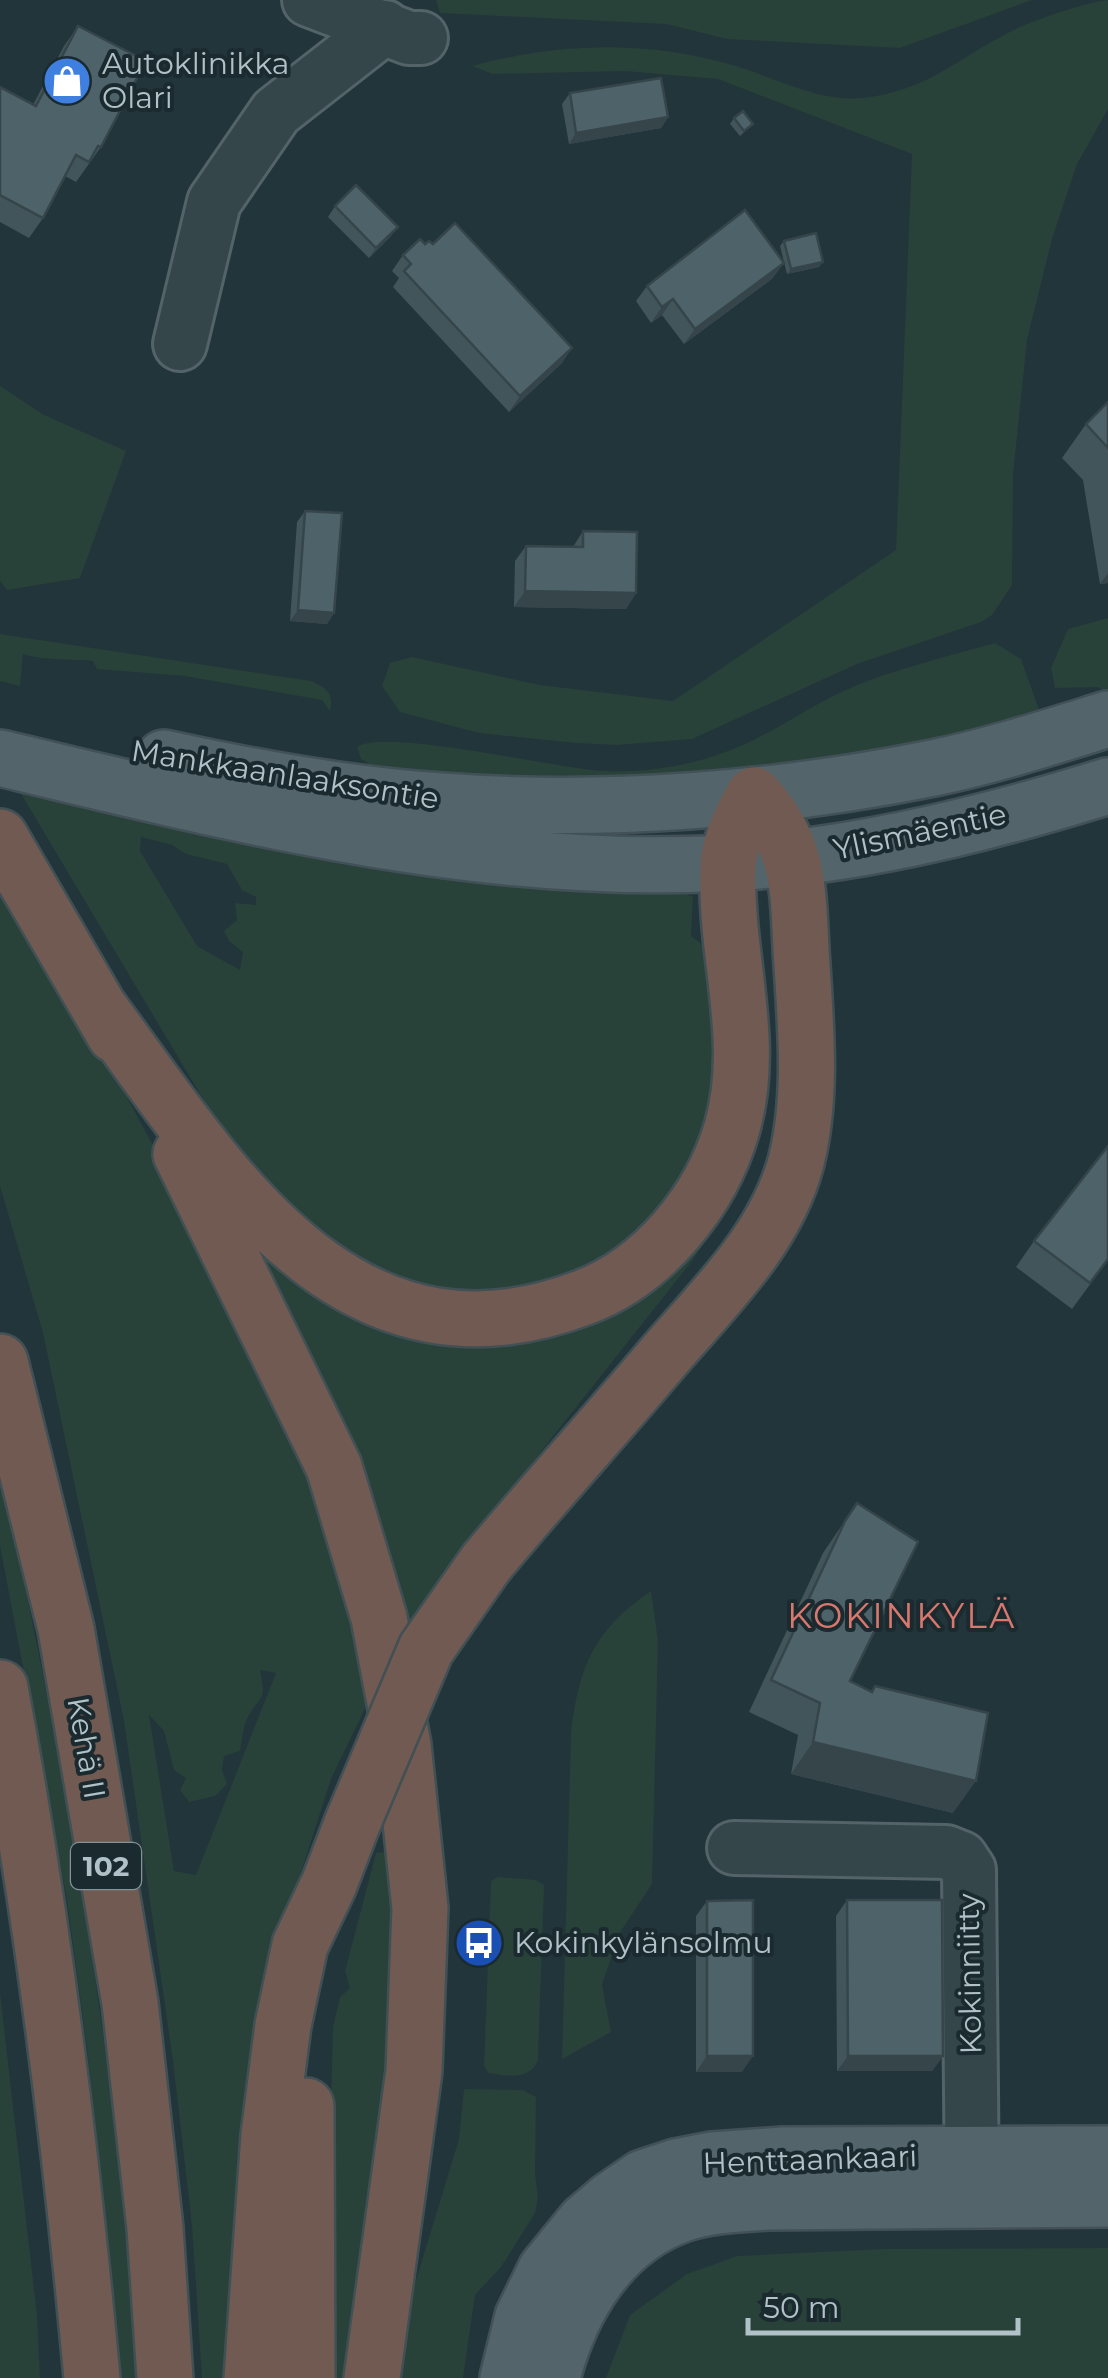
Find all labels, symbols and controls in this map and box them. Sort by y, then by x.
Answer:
place label: Autoklinikka Olari [102,45,290,116]
shop icon: Autoklinikka Olari [41,55,93,107]
street label: Mankkaanlaaksontie [129,732,442,817]
street label: Ylismäentie [830,795,1010,868]
district label: KOKINKYLÄ [787,1594,1017,1637]
street label: Kehä II [59,1694,114,1802]
road number: 102 [71,1843,141,1889]
street label: Kokinniitty [950,1892,989,2055]
bus stop icon: Kokinkylänsolmu [453,1917,505,1969]
place label: Kokinkylänsolmu [514,1924,773,1961]
street label: Henttaankaari [702,2137,918,2182]
scale bar [748,2273,1018,2335]
text: 50 m [763,2289,840,2326]

